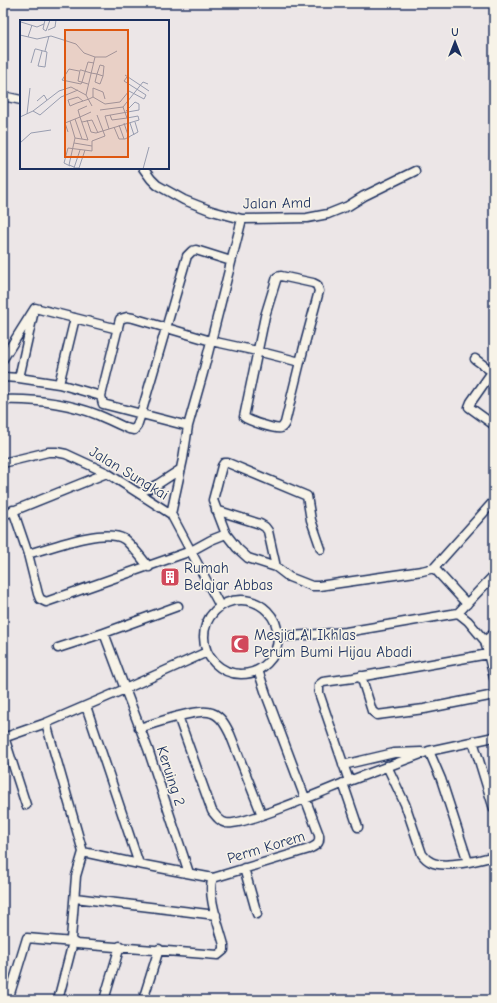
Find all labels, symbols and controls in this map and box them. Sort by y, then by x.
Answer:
inset map [20,20,169,169]
north arrow [435,22,475,62]
text: U [451,26,459,39]
street label: Jalan Amd [243,193,311,213]
street label: Jalan Sungkai [86,442,172,504]
place label: Rumah Belajar Abbas [184,559,273,594]
building icon: Rumah Belajar Abbas [159,566,181,588]
place label: Mesjid Al Ikhlas Perum Bumi Hijau Abadi [254,626,412,661]
mosque icon: Mesjid Al Ikhlas Perum Bumi Hijau Abadi [229,633,251,655]
street label: Keruing 2 [153,744,189,808]
street label: Perm Korem [225,827,307,867]

